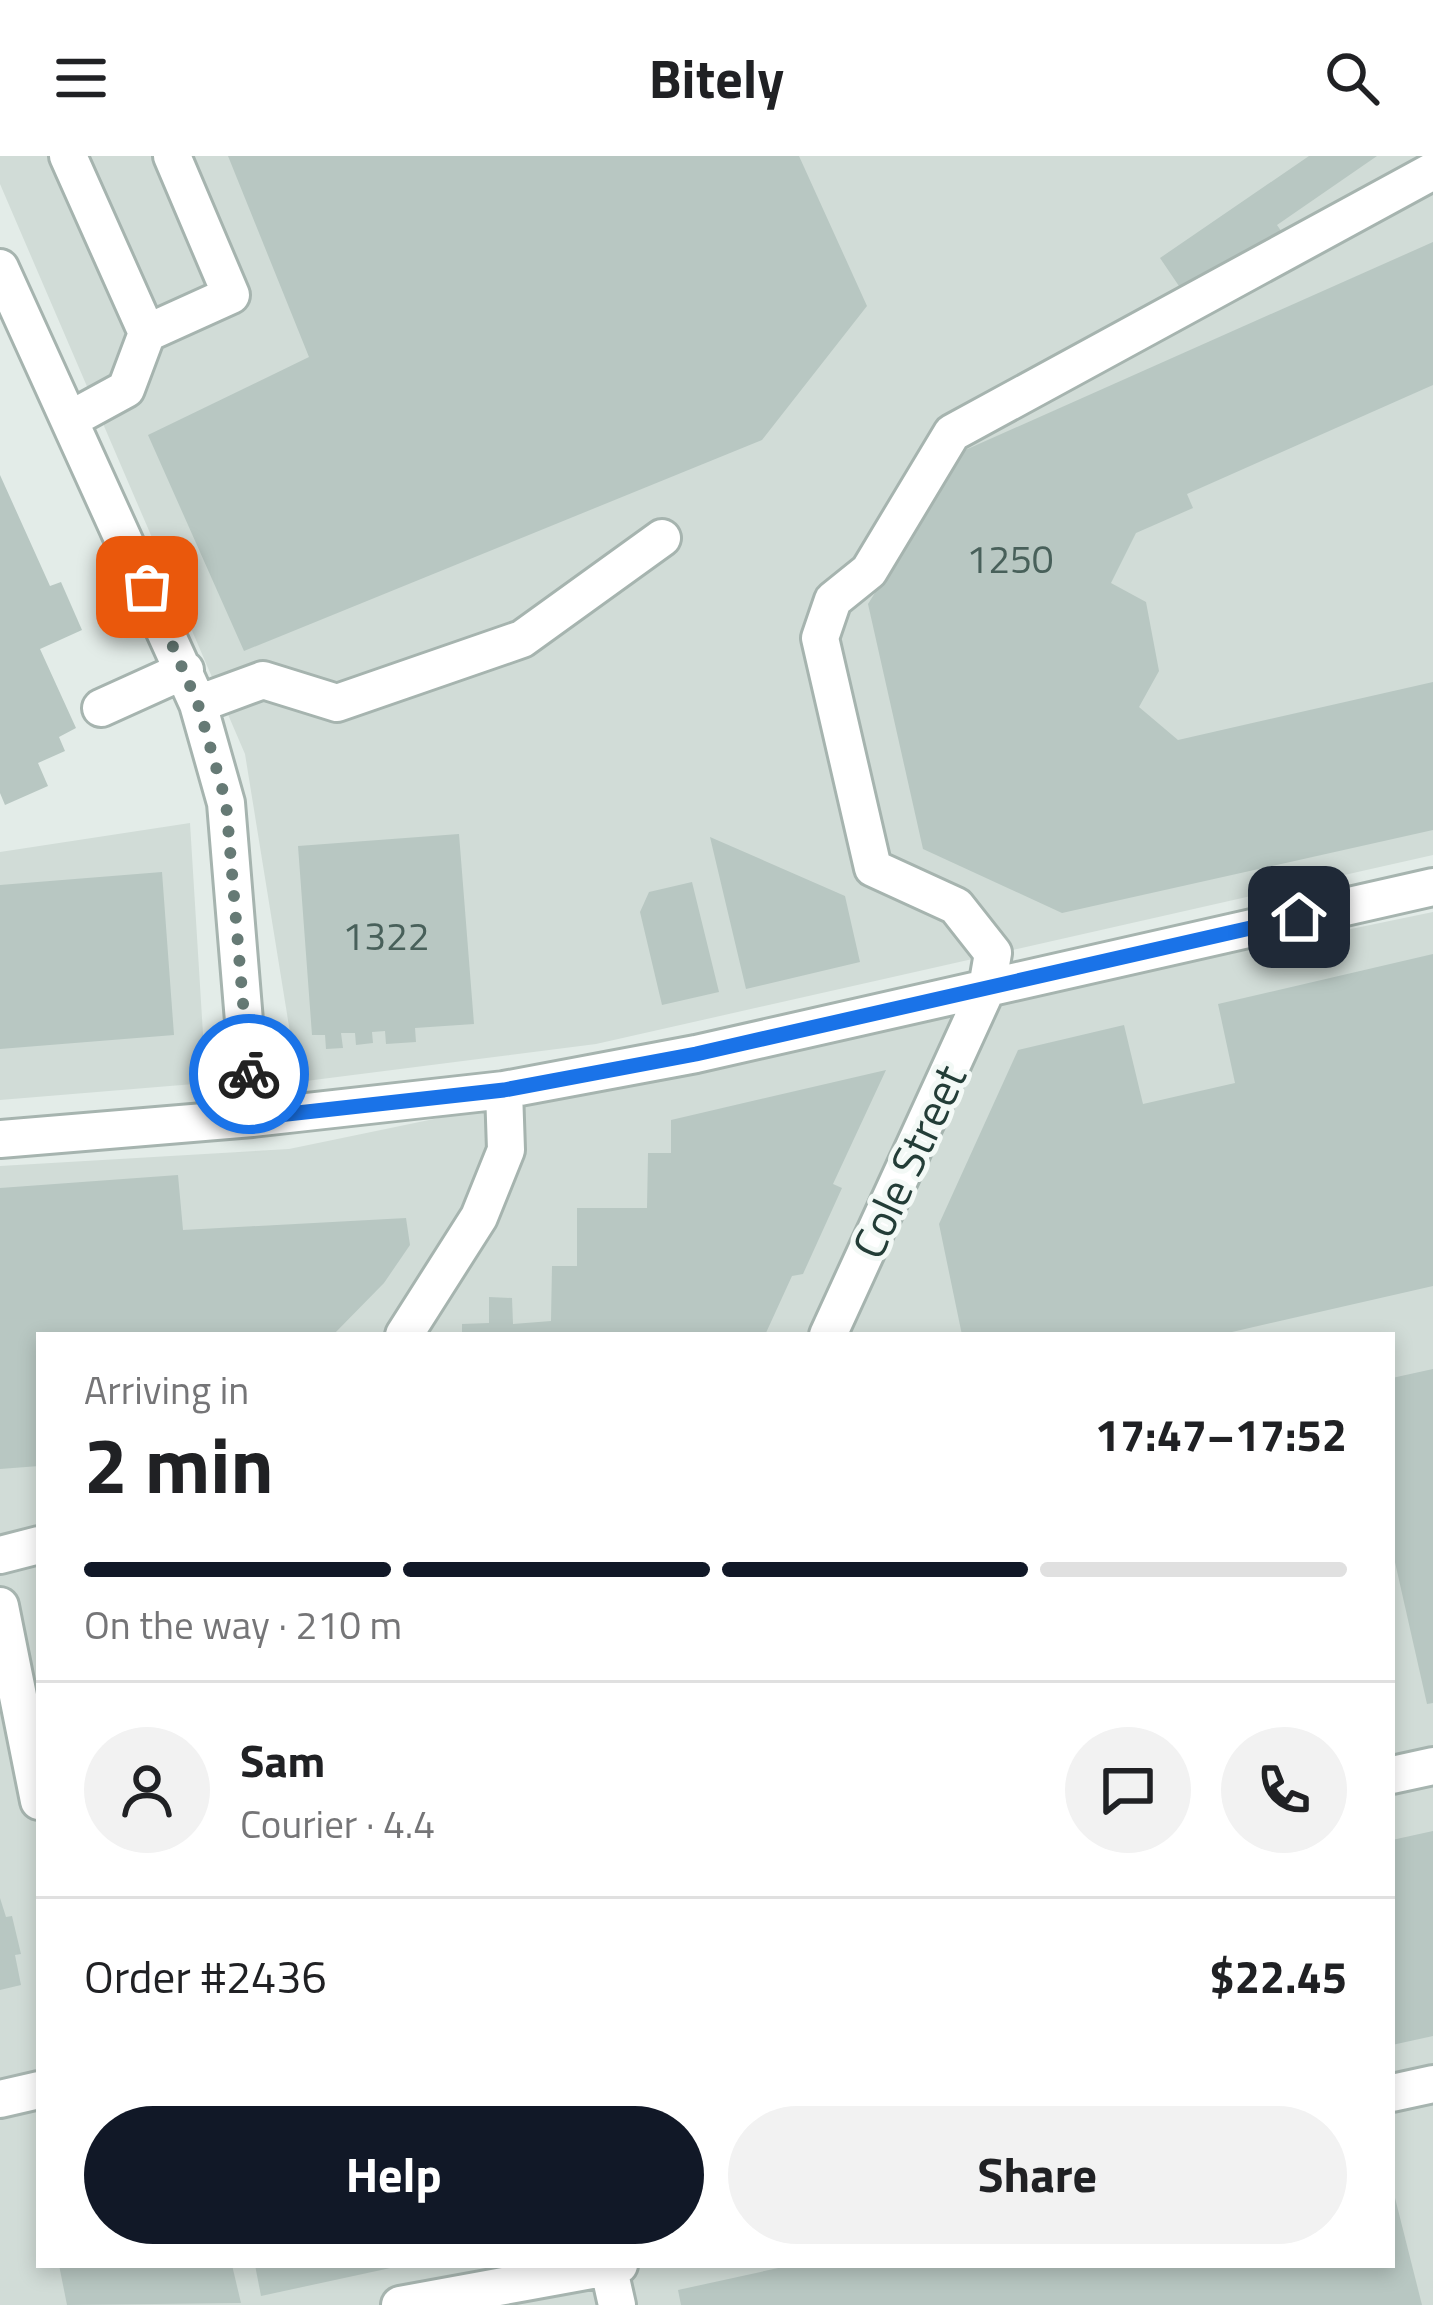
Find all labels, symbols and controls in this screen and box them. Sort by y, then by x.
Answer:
text: Bitely [649,37,784,119]
icon: menu [48,45,114,111]
icon: search [1319,45,1385,111]
house number: 1250 [966,529,1054,588]
pin [96,536,198,638]
icon: bag [114,554,180,620]
pin [1248,866,1350,968]
icon: home [1266,884,1332,950]
house number: 1322 [342,906,430,965]
courier [189,1014,309,1134]
icon: bike [216,1041,282,1107]
street label: Cole Street [833,1053,983,1269]
text: Arriving in [84,1360,249,1419]
text: 17:47–17:52 [1095,1400,1347,1468]
text: 2 min [84,1405,274,1523]
text: On the way · 210 m [84,1595,402,1654]
text: Sam [240,1726,325,1794]
button: person [84,1727,210,1853]
button: chat [1065,1727,1191,1853]
button: phone [1221,1727,1347,1853]
text: Courier · 4.4 [240,1794,435,1853]
text: Order #2436 [84,1942,327,2010]
text: $22.45 [1209,1942,1347,2010]
button: Help [84,2106,704,2244]
button: Share [728,2106,1347,2244]

